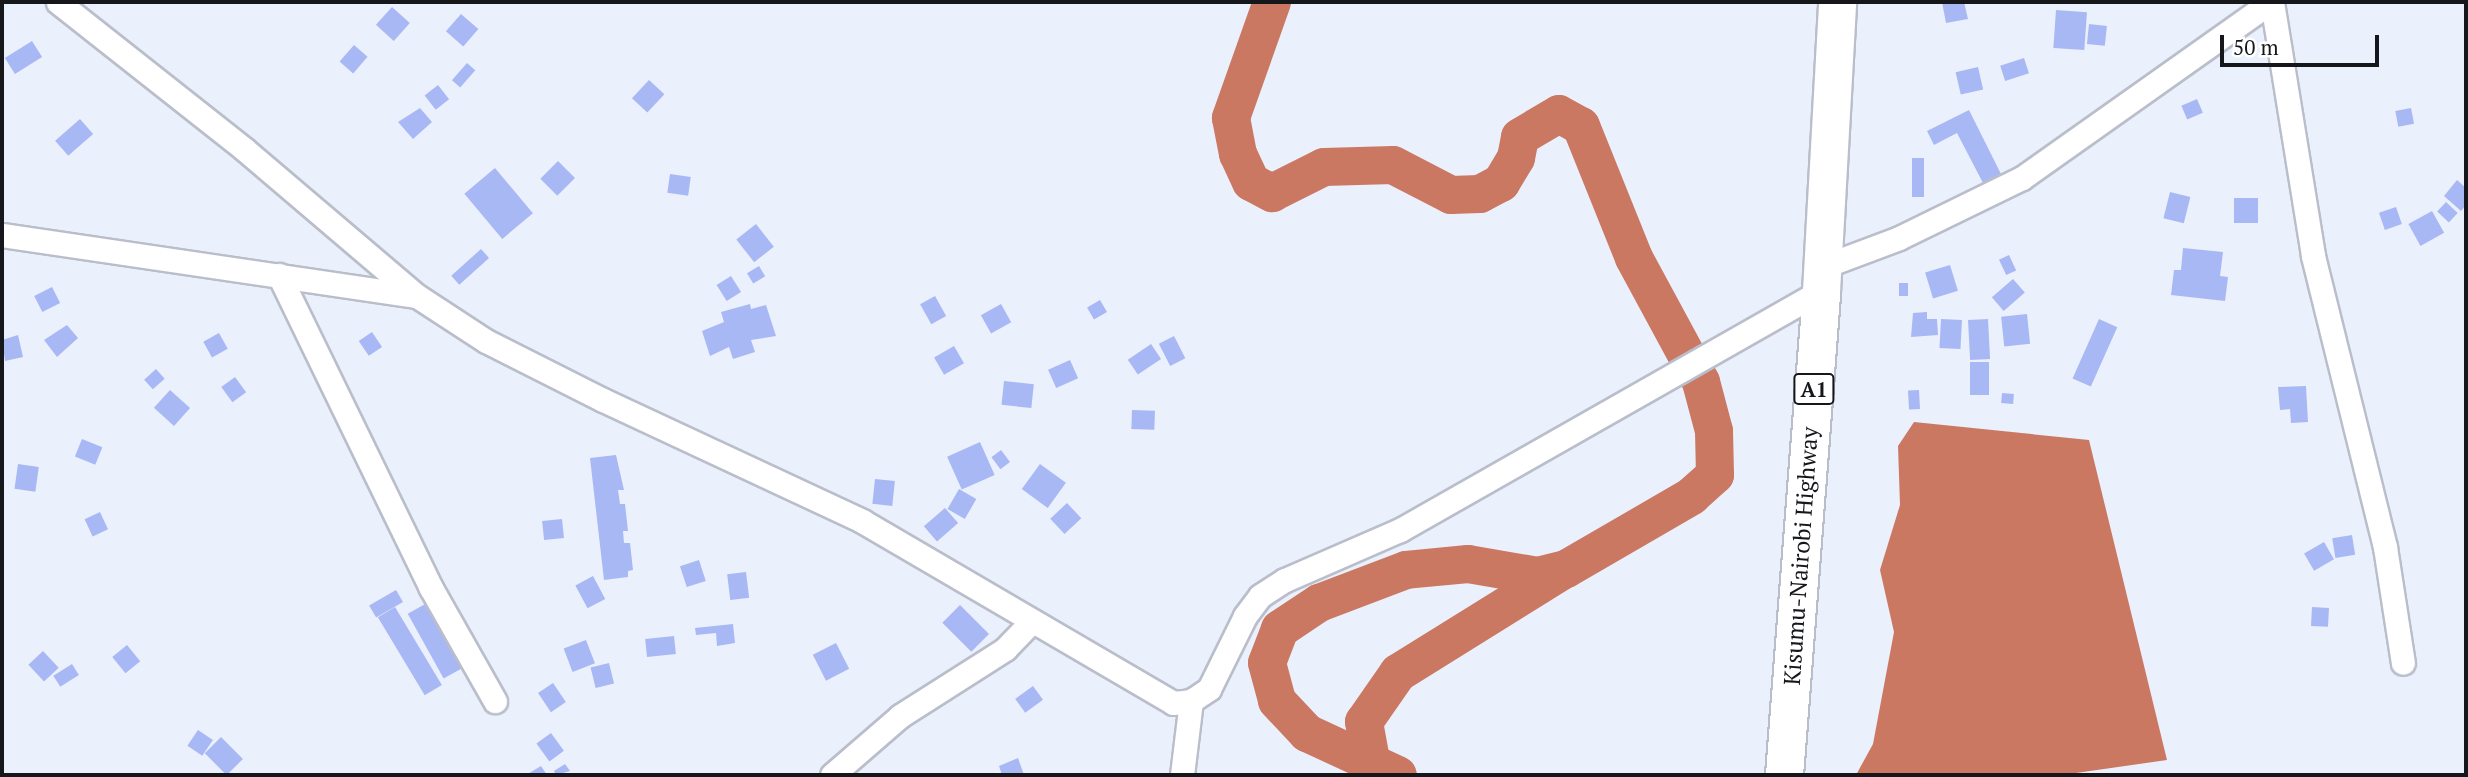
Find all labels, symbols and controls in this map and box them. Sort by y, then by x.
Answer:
scale bar [2223,21,2382,65]
text: 50 m [2233,33,2279,61]
road number: A1 [1793,372,1835,406]
street label: Kisumu-Nairobi Highway [1778,426,1824,686]

